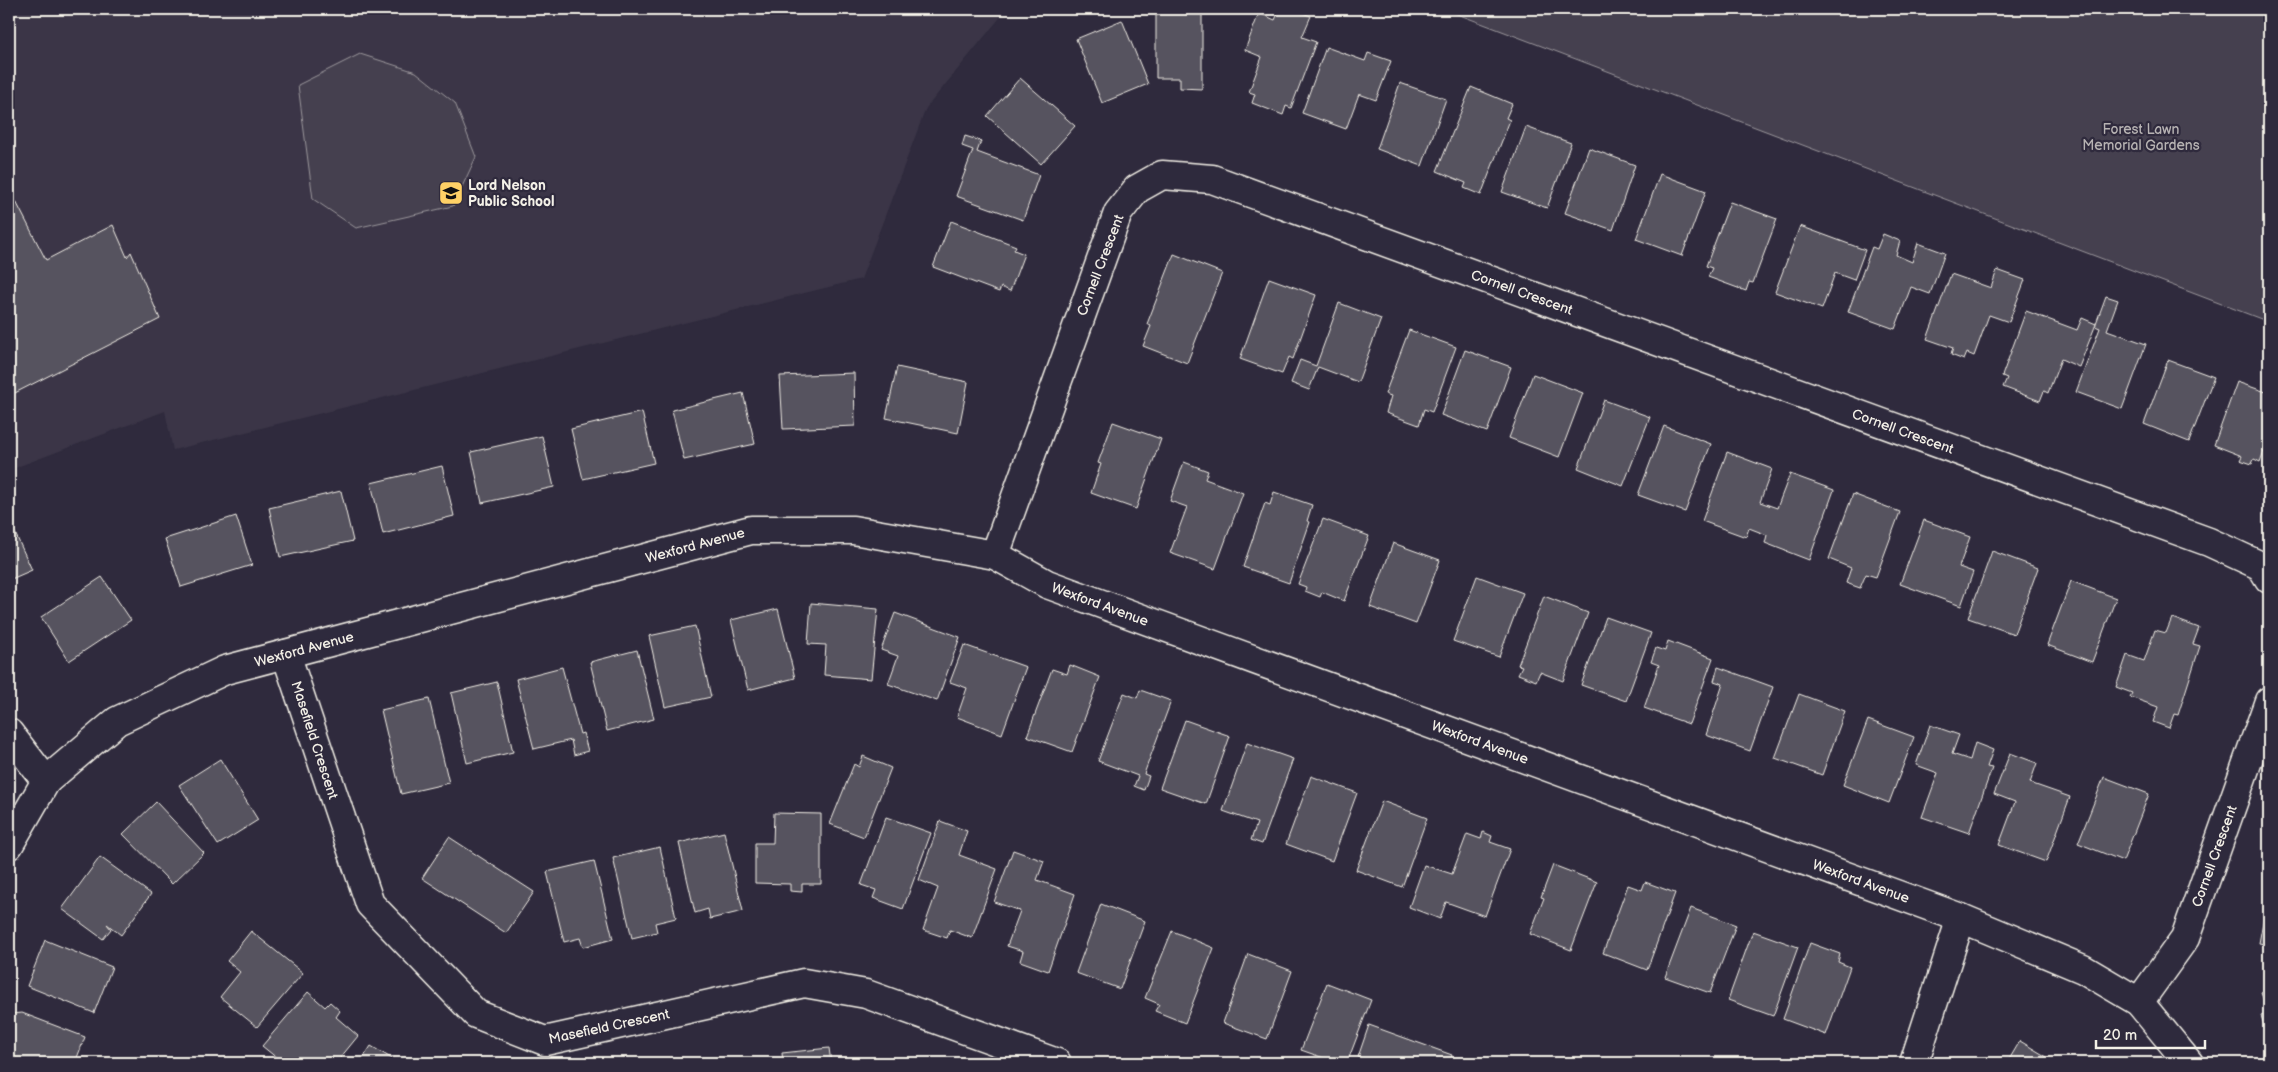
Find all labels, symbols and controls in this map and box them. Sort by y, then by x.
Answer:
park label: Forest Lawn Memorial Gardens [2082,121,2200,154]
place label: Lord Nelson Public School [468,177,555,210]
school or university icon: Lord Nelson Public School [438,180,464,206]
street label: Cornell Crescent [1073,211,1128,318]
street label: Cornell Crescent [1469,266,1576,319]
street label: Cornell Crescent [1850,405,1957,458]
street label: Wexford Avenue [644,524,747,567]
street label: Wexford Avenue [1049,579,1151,630]
street label: Wexford Avenue [253,628,356,671]
street label: Masefield Crescent [287,679,342,802]
street label: Wexford Avenue [1429,717,1531,768]
street label: Cornell Crescent [2188,802,2241,909]
street label: Wexford Avenue [1810,856,1912,907]
street label: Masefield Crescent [547,1005,672,1048]
scale bar [2096,1017,2204,1049]
text: 20 m [2103,1026,2137,1045]

